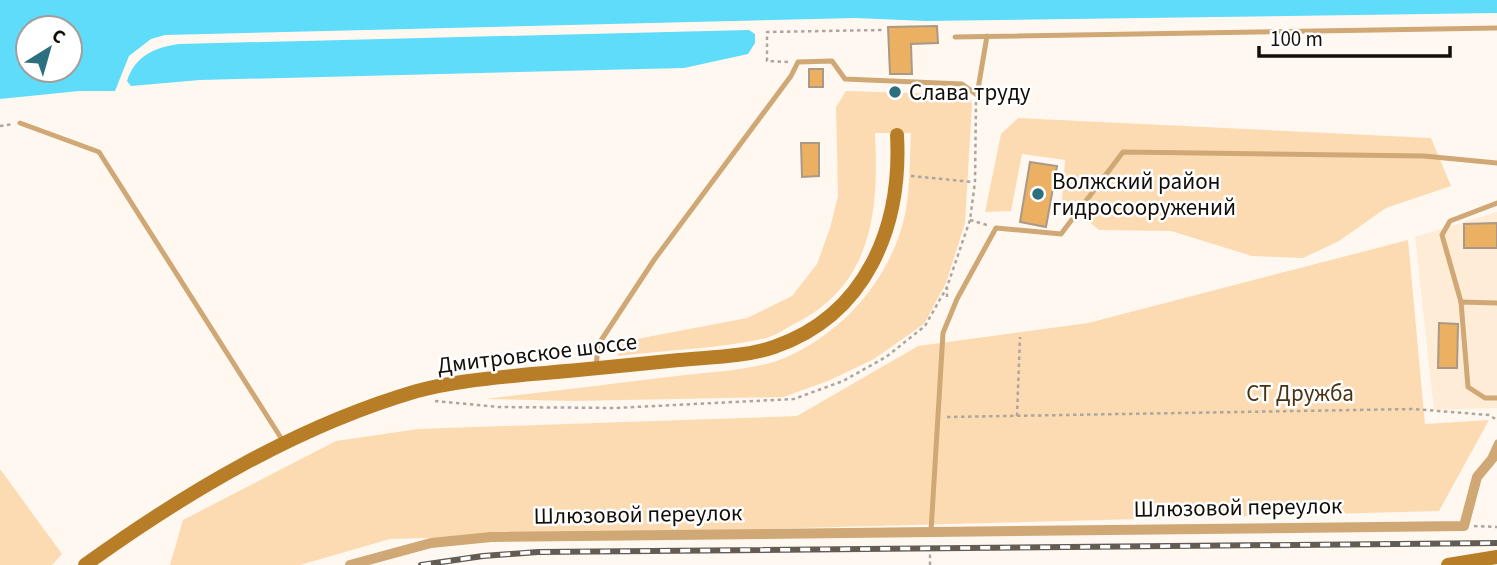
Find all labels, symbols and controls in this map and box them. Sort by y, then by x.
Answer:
north arrow [14,14,84,84]
scale bar [1259,14,1450,58]
text: С [46,23,71,51]
text: 100 m [1270,24,1323,54]
place label: Слава труду [909,76,1031,109]
marker: Слава труду [887,84,903,100]
place label: Волжский район гидросооружений [1052,165,1236,224]
marker: Волжский район гидросооружений [1030,186,1046,202]
street label: Дмитровское шоссе [435,325,639,382]
park label: СТ Дружба [1246,377,1354,410]
street label: Шлюзовой переулок [1133,489,1343,526]
street label: Шлюзовой переулок [533,496,743,533]

